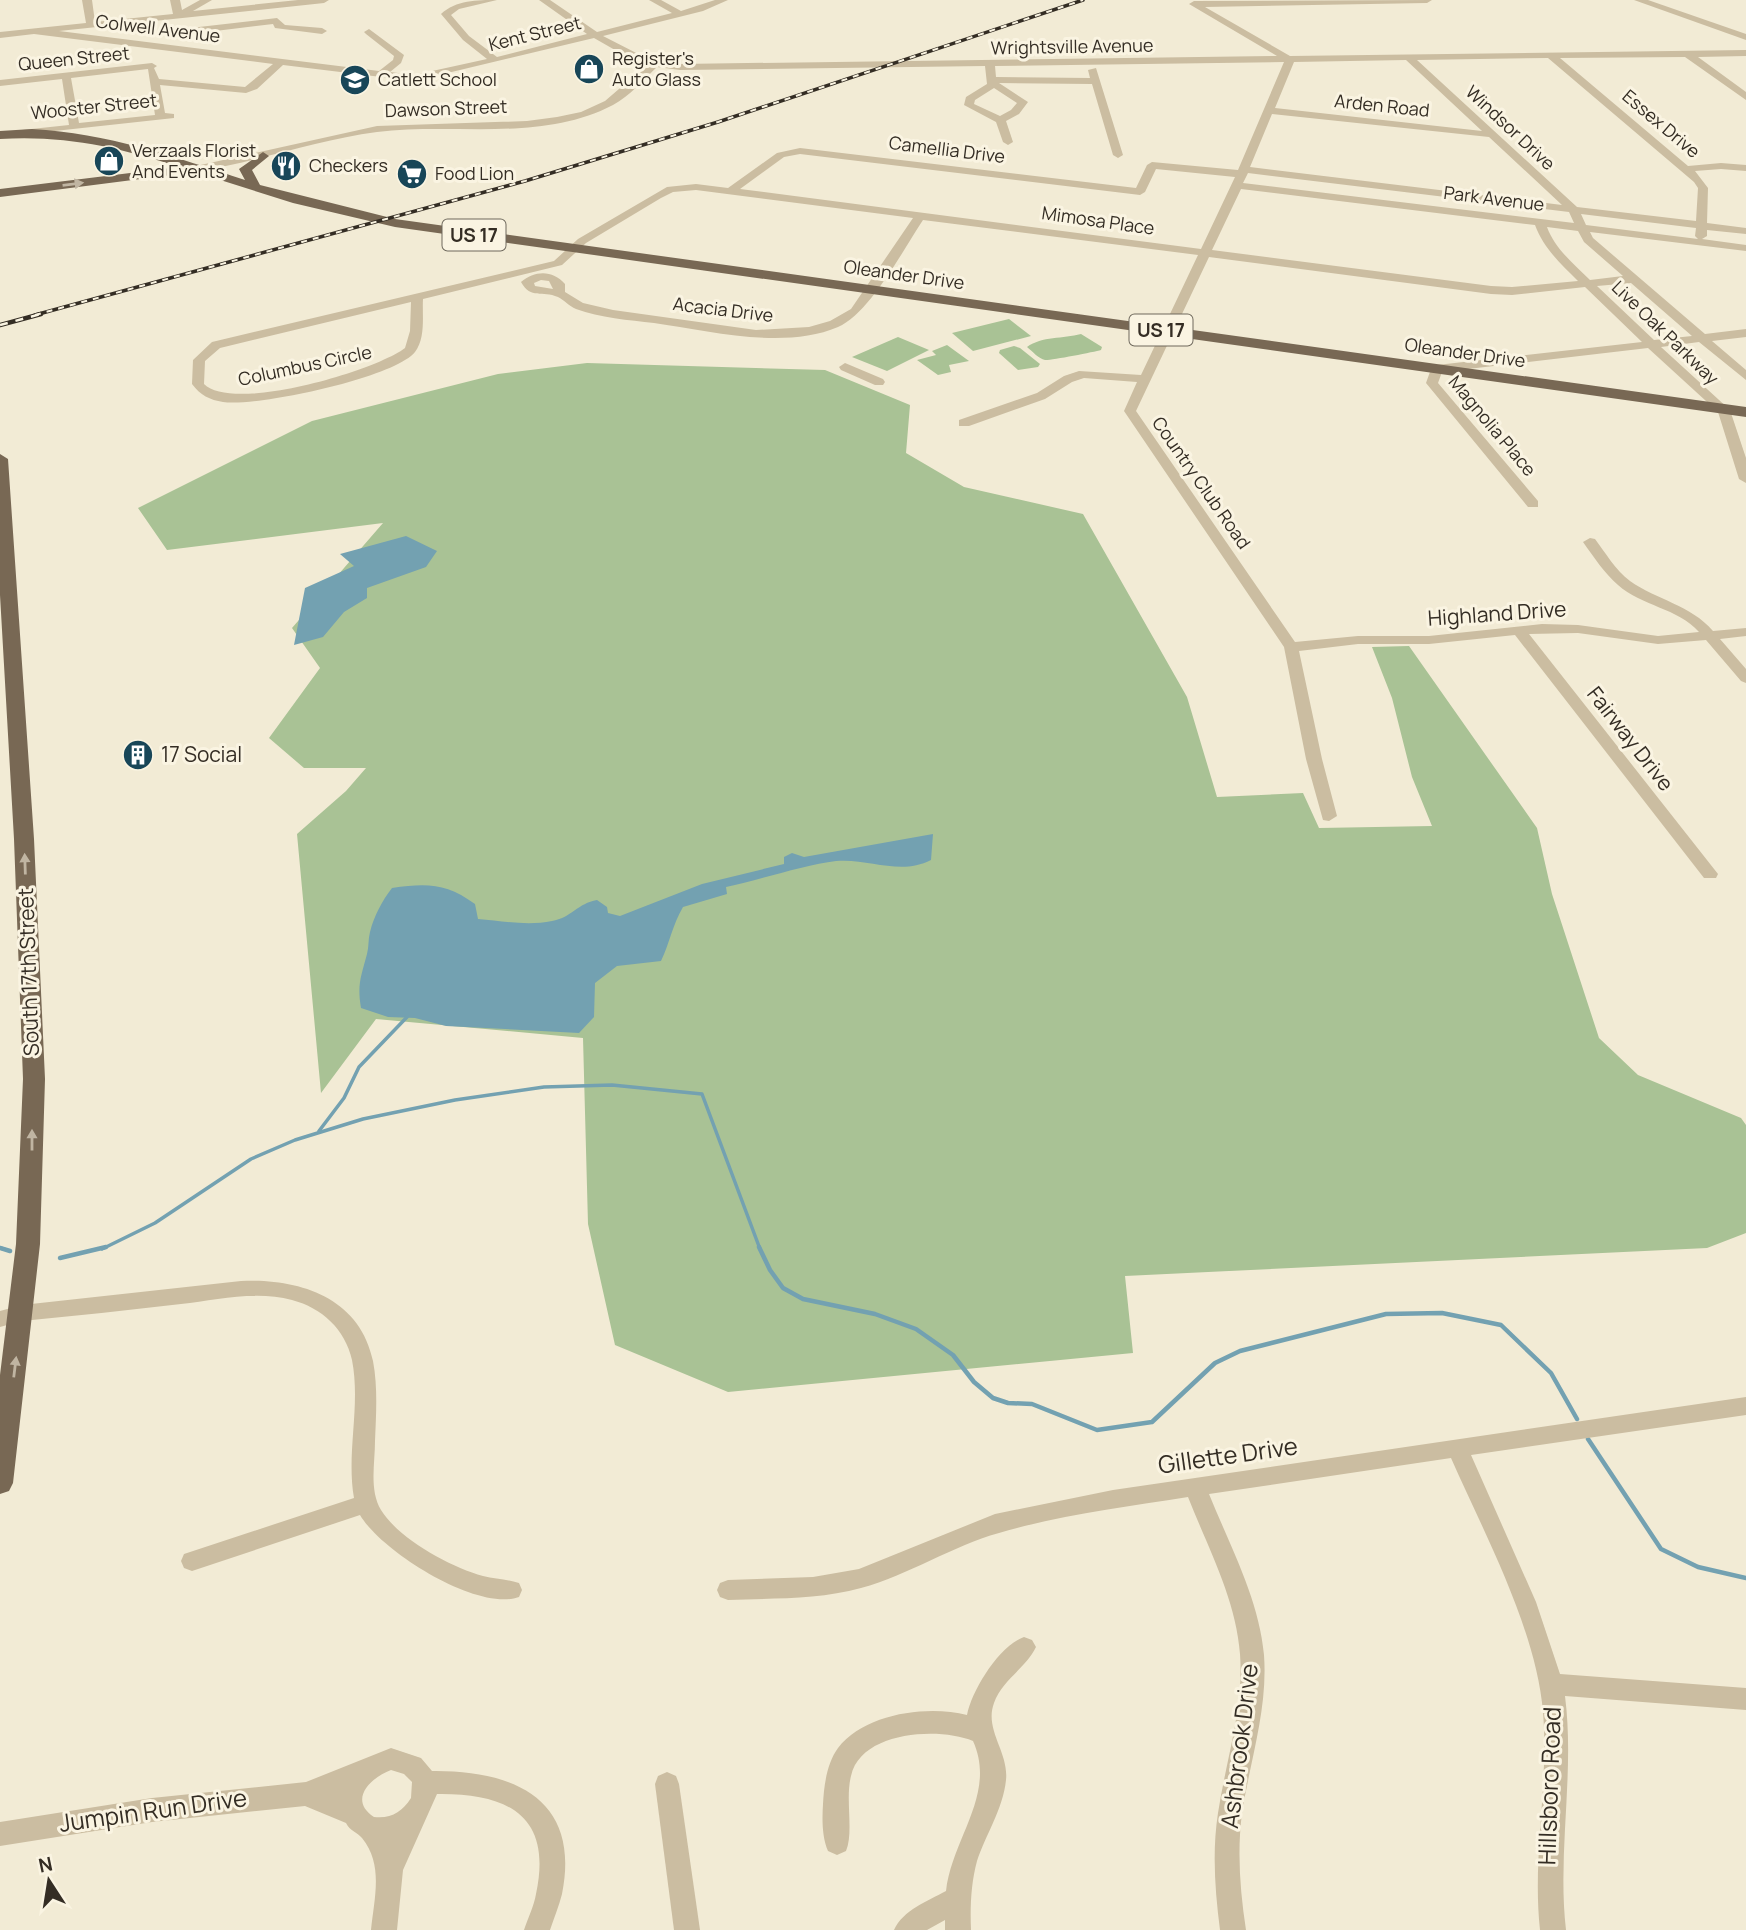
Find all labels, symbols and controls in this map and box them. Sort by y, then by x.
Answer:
street label: Colwell Avenue [94,8,222,48]
street label: Kent Street [486,10,584,56]
street label: Wrightsville Avenue [990,33,1154,59]
street label: Queen Street [17,40,131,76]
place label: Register's Auto Glass [612,46,701,91]
shop icon: Register's Auto Glass [572,52,606,86]
school or university icon: Catlett School [338,63,372,97]
place label: Catlett School [378,67,497,91]
street label: Windsor Drive [1461,80,1561,175]
street label: Essex Drive [1618,84,1706,163]
street label: Wooster Street [30,87,158,125]
street label: Arden Road [1333,88,1431,122]
street label: Dawson Street [384,94,508,122]
street label: Camellia Drive [888,130,1007,168]
place label: Verzaals Florist And Events [132,138,256,183]
shop icon: Verzaals Florist And Events [92,144,126,178]
restaurant icon: Checkers [269,149,303,183]
place label: Checkers [309,153,388,177]
supermarket icon: Food Lion [395,157,429,191]
place label: Food Lion [435,161,514,185]
one-way arrow [62,179,84,190]
street label: Park Avenue [1442,180,1546,216]
street label: Mimosa Place [1040,200,1156,240]
road number: US 17 [442,219,505,250]
street label: Oleander Drive [842,254,966,294]
street label: Live Oak Parkway [1607,275,1725,390]
street label: Acacia Drive [672,291,775,327]
road number: US 17 [1130,314,1192,346]
street label: Oleander Drive [1403,332,1527,372]
street label: Columbus Circle [236,339,374,391]
street label: Magnolia Place [1444,370,1542,481]
street label: Country Club Road [1147,412,1256,553]
street label: Highland Drive [1427,594,1567,632]
street label: Fairway Drive [1581,680,1680,796]
building icon: 17 Social [121,738,155,772]
place label: 17 Social [161,740,242,768]
one-way arrow [19,853,30,875]
street label: South 17th Street [11,887,45,1057]
one-way arrow [26,1129,38,1151]
one-way arrow [10,1356,21,1378]
street label: Gillette Drive [1156,1428,1300,1481]
street label: Ashbrook Drive [1212,1661,1265,1830]
street label: Hillsboro Road [1529,1706,1568,1866]
street label: Jumpin Run Drive [57,1780,249,1839]
north arrow [14,1846,84,1916]
text: N [36,1850,55,1879]

